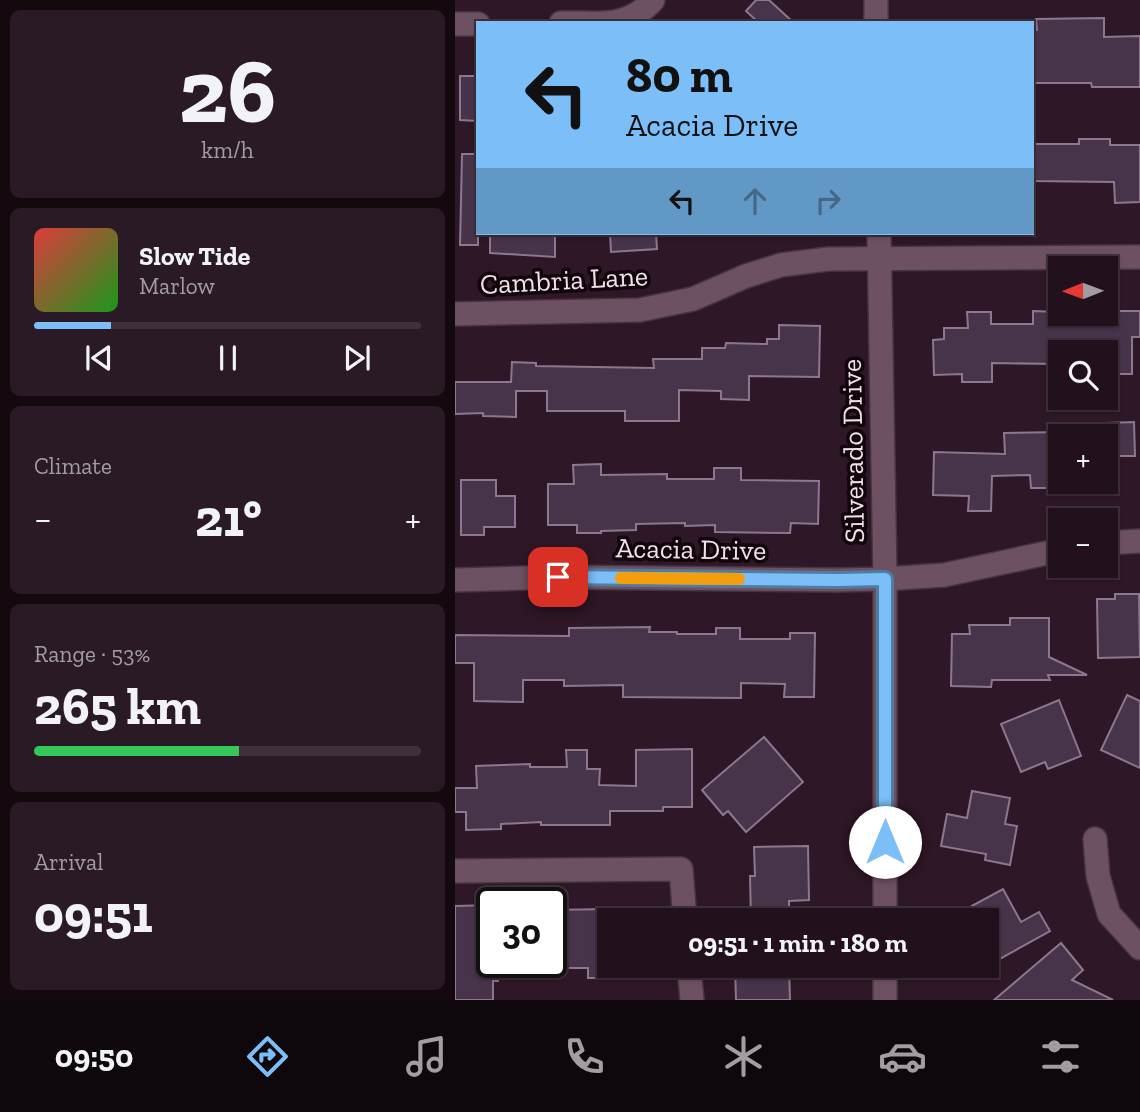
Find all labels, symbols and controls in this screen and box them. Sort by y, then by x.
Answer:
text: 26 [179,36,276,145]
text: 80 m [626,46,733,105]
icon: left [511,49,602,140]
text: Acacia Drive [626,106,798,144]
text: km/h [201,136,254,164]
icon: left [663,182,701,220]
icon: ahead [736,182,774,220]
icon: right [809,182,847,220]
text: Slow Tide [139,240,250,272]
north arrow [1048,256,1118,326]
map controls [1048,256,1118,578]
street label: Cambria Lane [479,259,649,301]
text: Marlow [139,272,215,300]
icon: previous [80,339,118,377]
icon: pause [209,339,247,377]
icon: next [338,339,376,377]
button: search [1048,340,1118,410]
street label: Silverado Drive [835,359,871,543]
button: + [1048,424,1118,494]
text: Climate [34,452,112,480]
text: 21° [195,487,262,549]
text: − [34,496,52,542]
text: + [405,496,421,542]
button: − [1048,508,1118,578]
street label: Acacia Drive [615,531,767,567]
pin [528,547,588,607]
icon: arrive [539,558,577,596]
text: Range · 53% [34,640,150,668]
text: 265 km [34,675,201,737]
position arrow [848,805,922,879]
text: Arrival [34,848,103,876]
text: 09:51 [34,883,153,945]
speed limit sign: 30 [476,887,567,978]
text: 09:51 · 1 min · 180 m [688,927,908,959]
icon: directions [243,1032,292,1081]
icon: music [402,1032,451,1081]
icon: phone [560,1032,609,1081]
icon: climate [719,1032,768,1081]
icon: car [878,1032,927,1081]
icon: filters [1036,1032,1085,1081]
text: 09:50 [55,1037,133,1075]

